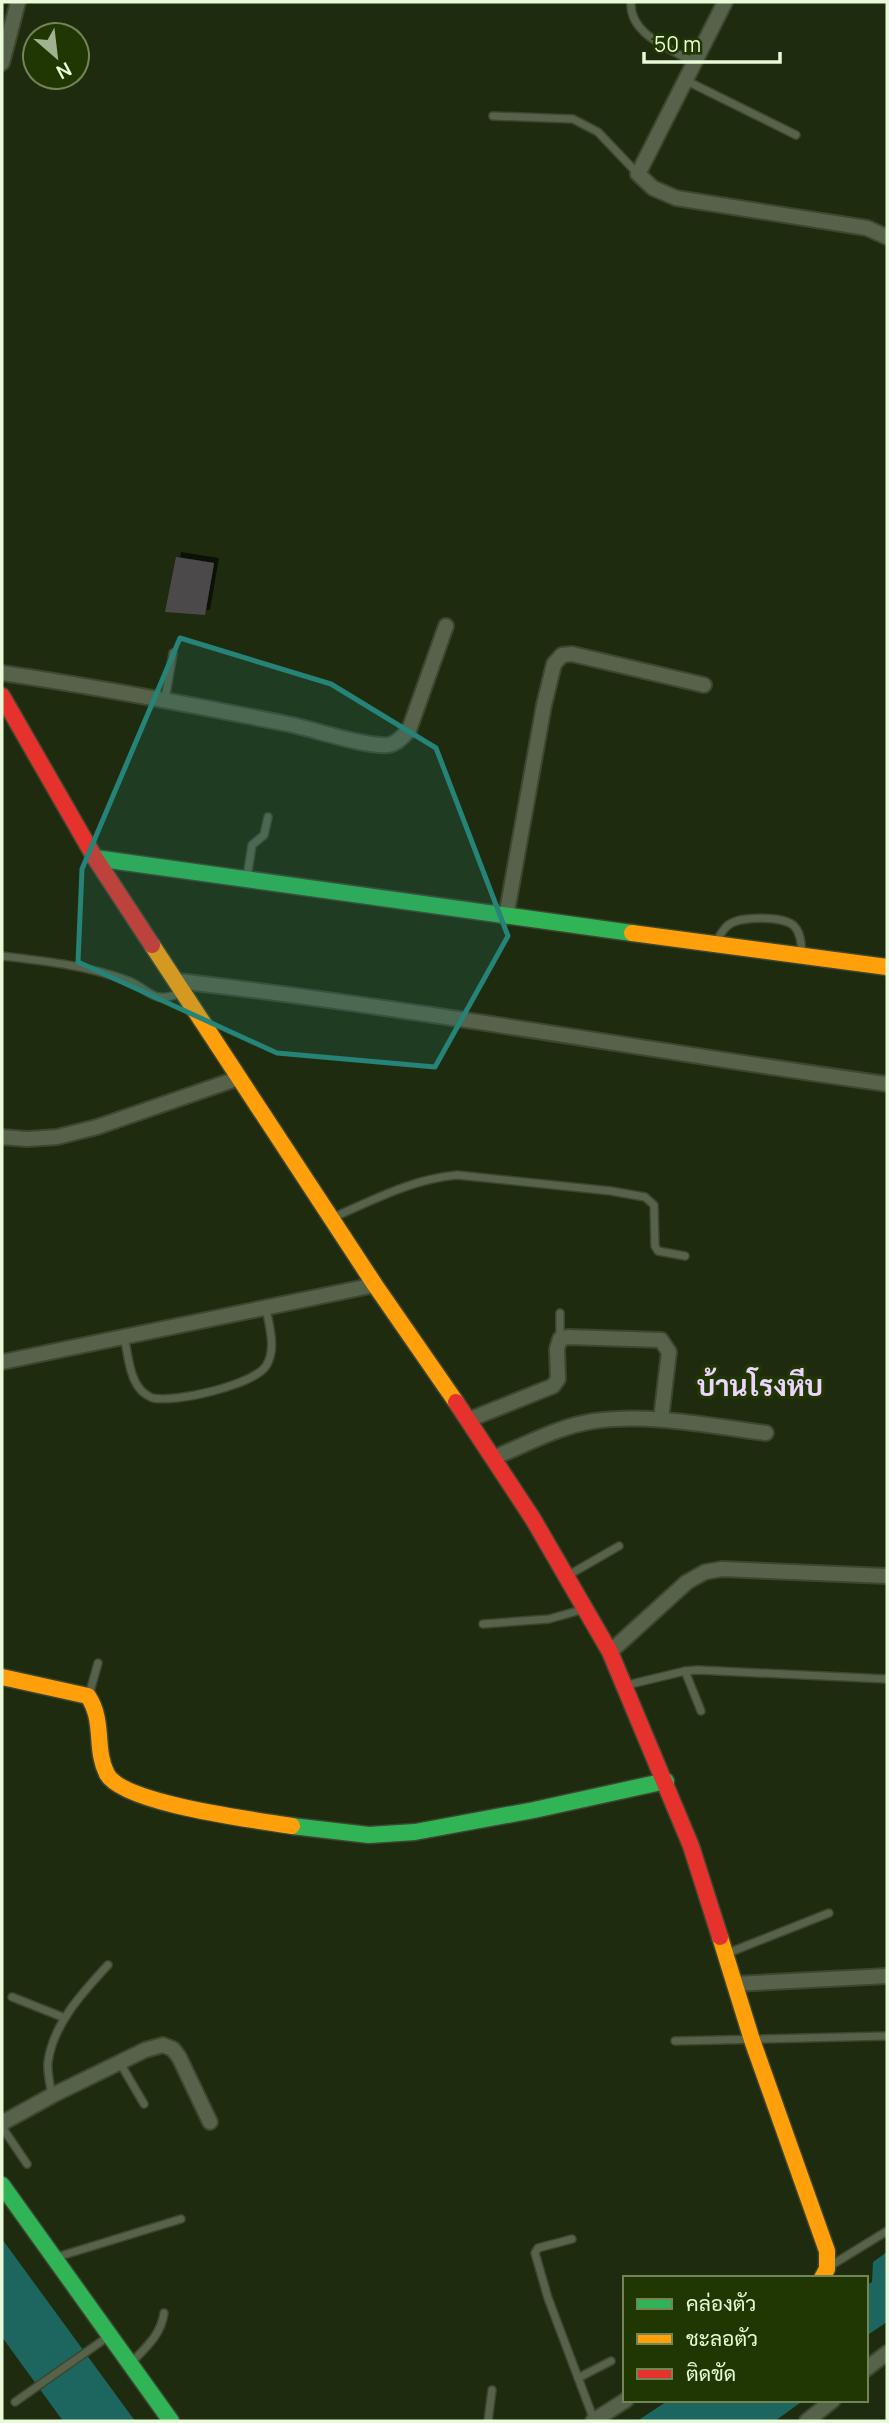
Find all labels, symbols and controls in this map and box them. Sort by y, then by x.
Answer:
north arrow [21,21,91,91]
scale bar [644,21,780,65]
text: 50 m [654,30,701,58]
text: N [52,56,76,86]
district label: บ้านโรงหีบ [697,1366,823,1404]
legend [623,2276,868,2402]
text: คล่องตัว [686,2289,756,2317]
text: ชะลอตัว [686,2324,758,2352]
text: ติดขัด [686,2359,736,2387]

